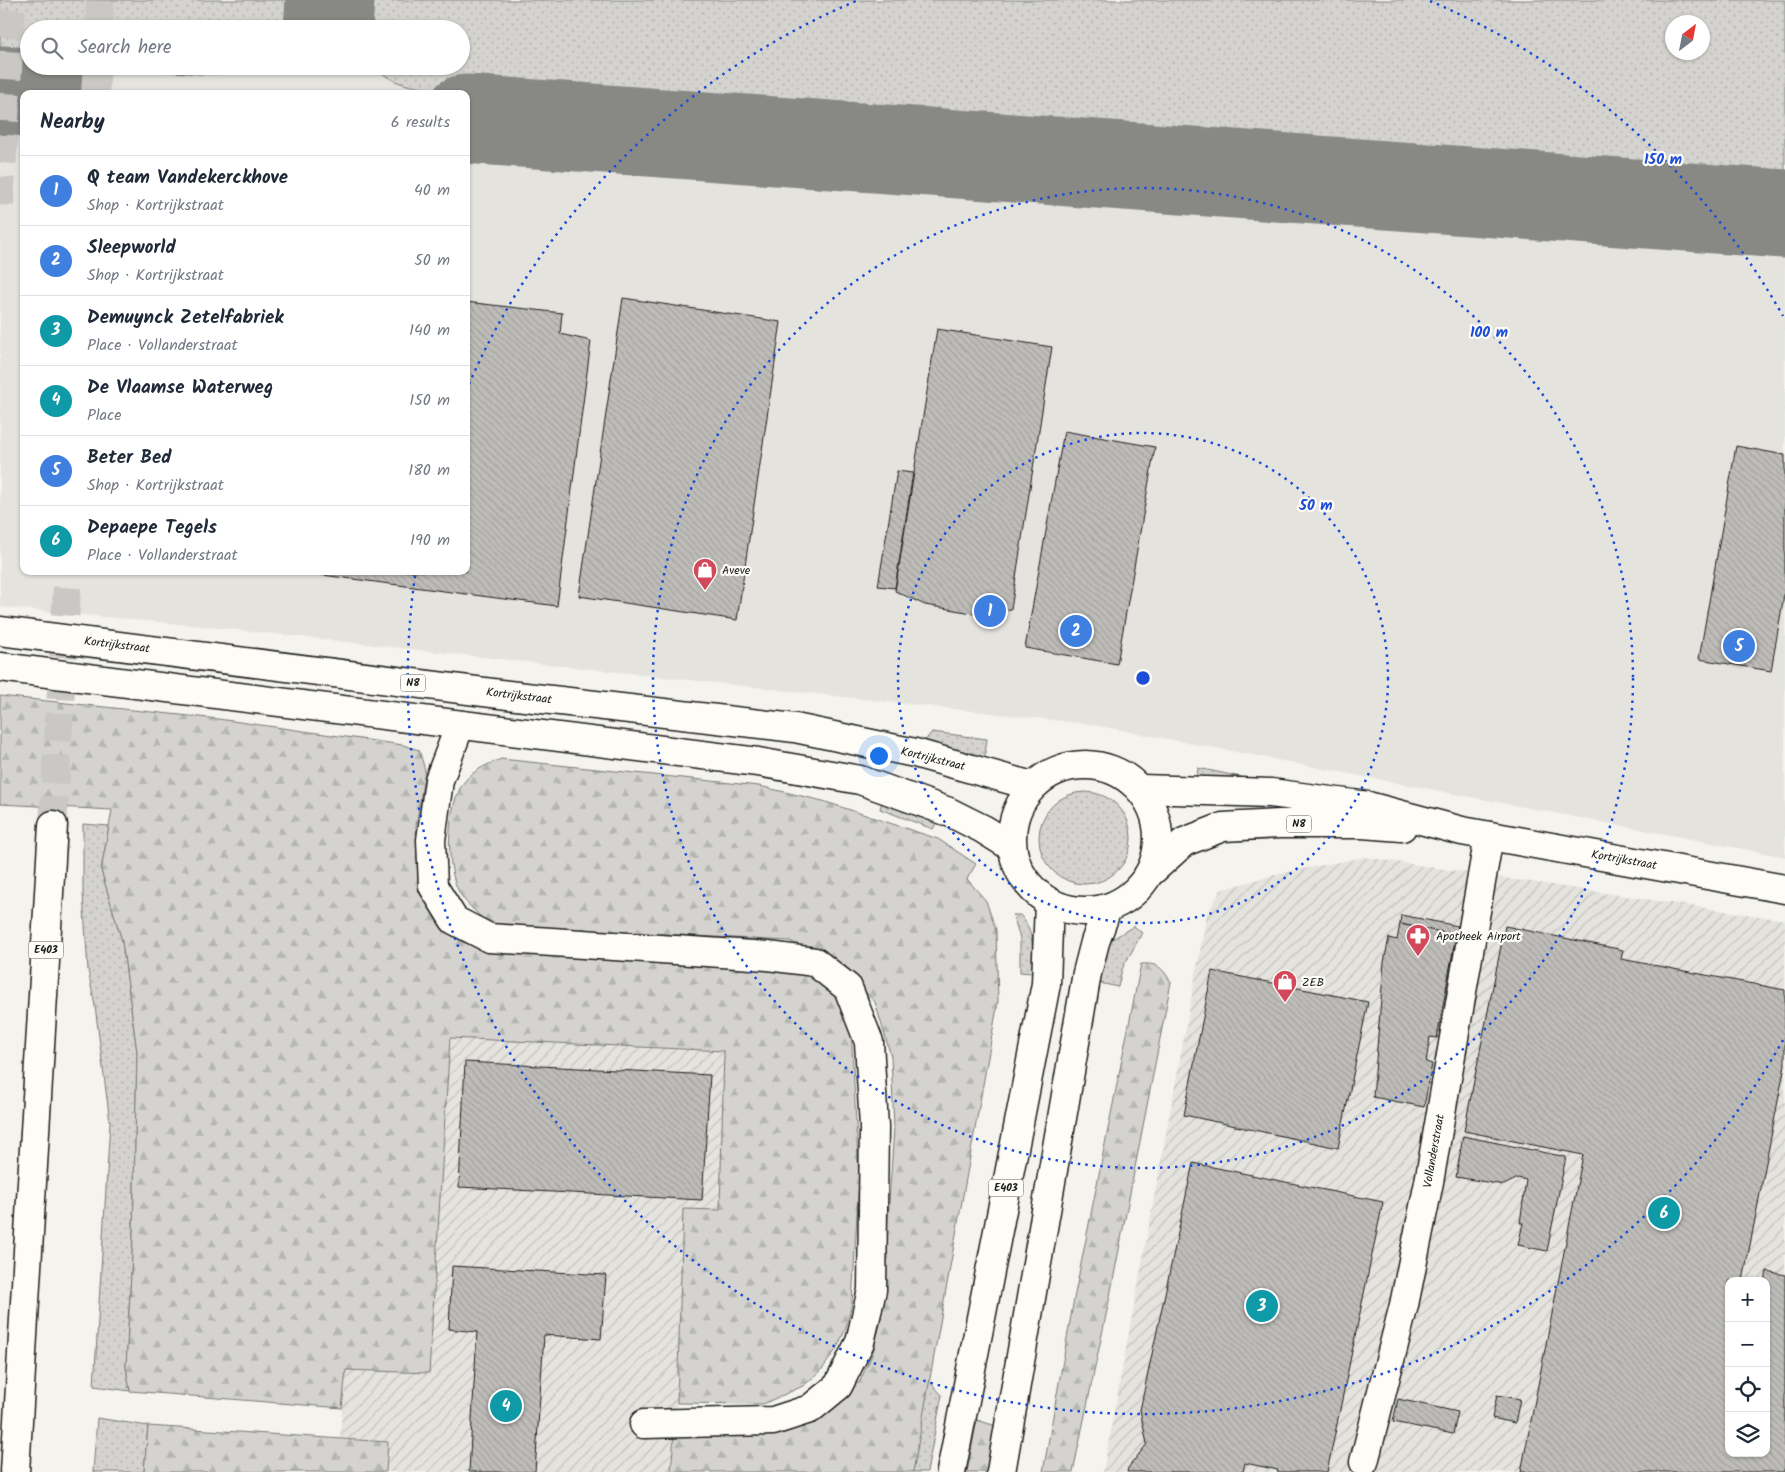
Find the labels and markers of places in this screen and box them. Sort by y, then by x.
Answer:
shop icon: Aveve [692,557,718,591]
place label: Aveve [722,561,751,580]
pin: 1 [974,592,1006,630]
pin: 2 [1060,612,1092,650]
pin: 5 [1723,627,1755,665]
centre of rings [1134,669,1152,687]
pharmacy icon: Apotheek Airport [1405,923,1431,957]
place label: Apotheek Airport [1436,927,1521,946]
shop icon: ZEB [1272,969,1298,1003]
place label: ZEB [1302,973,1324,992]
pin: 6 [1648,1194,1680,1232]
pin: 3 [1246,1287,1278,1325]
pin: 4 [490,1387,522,1425]

